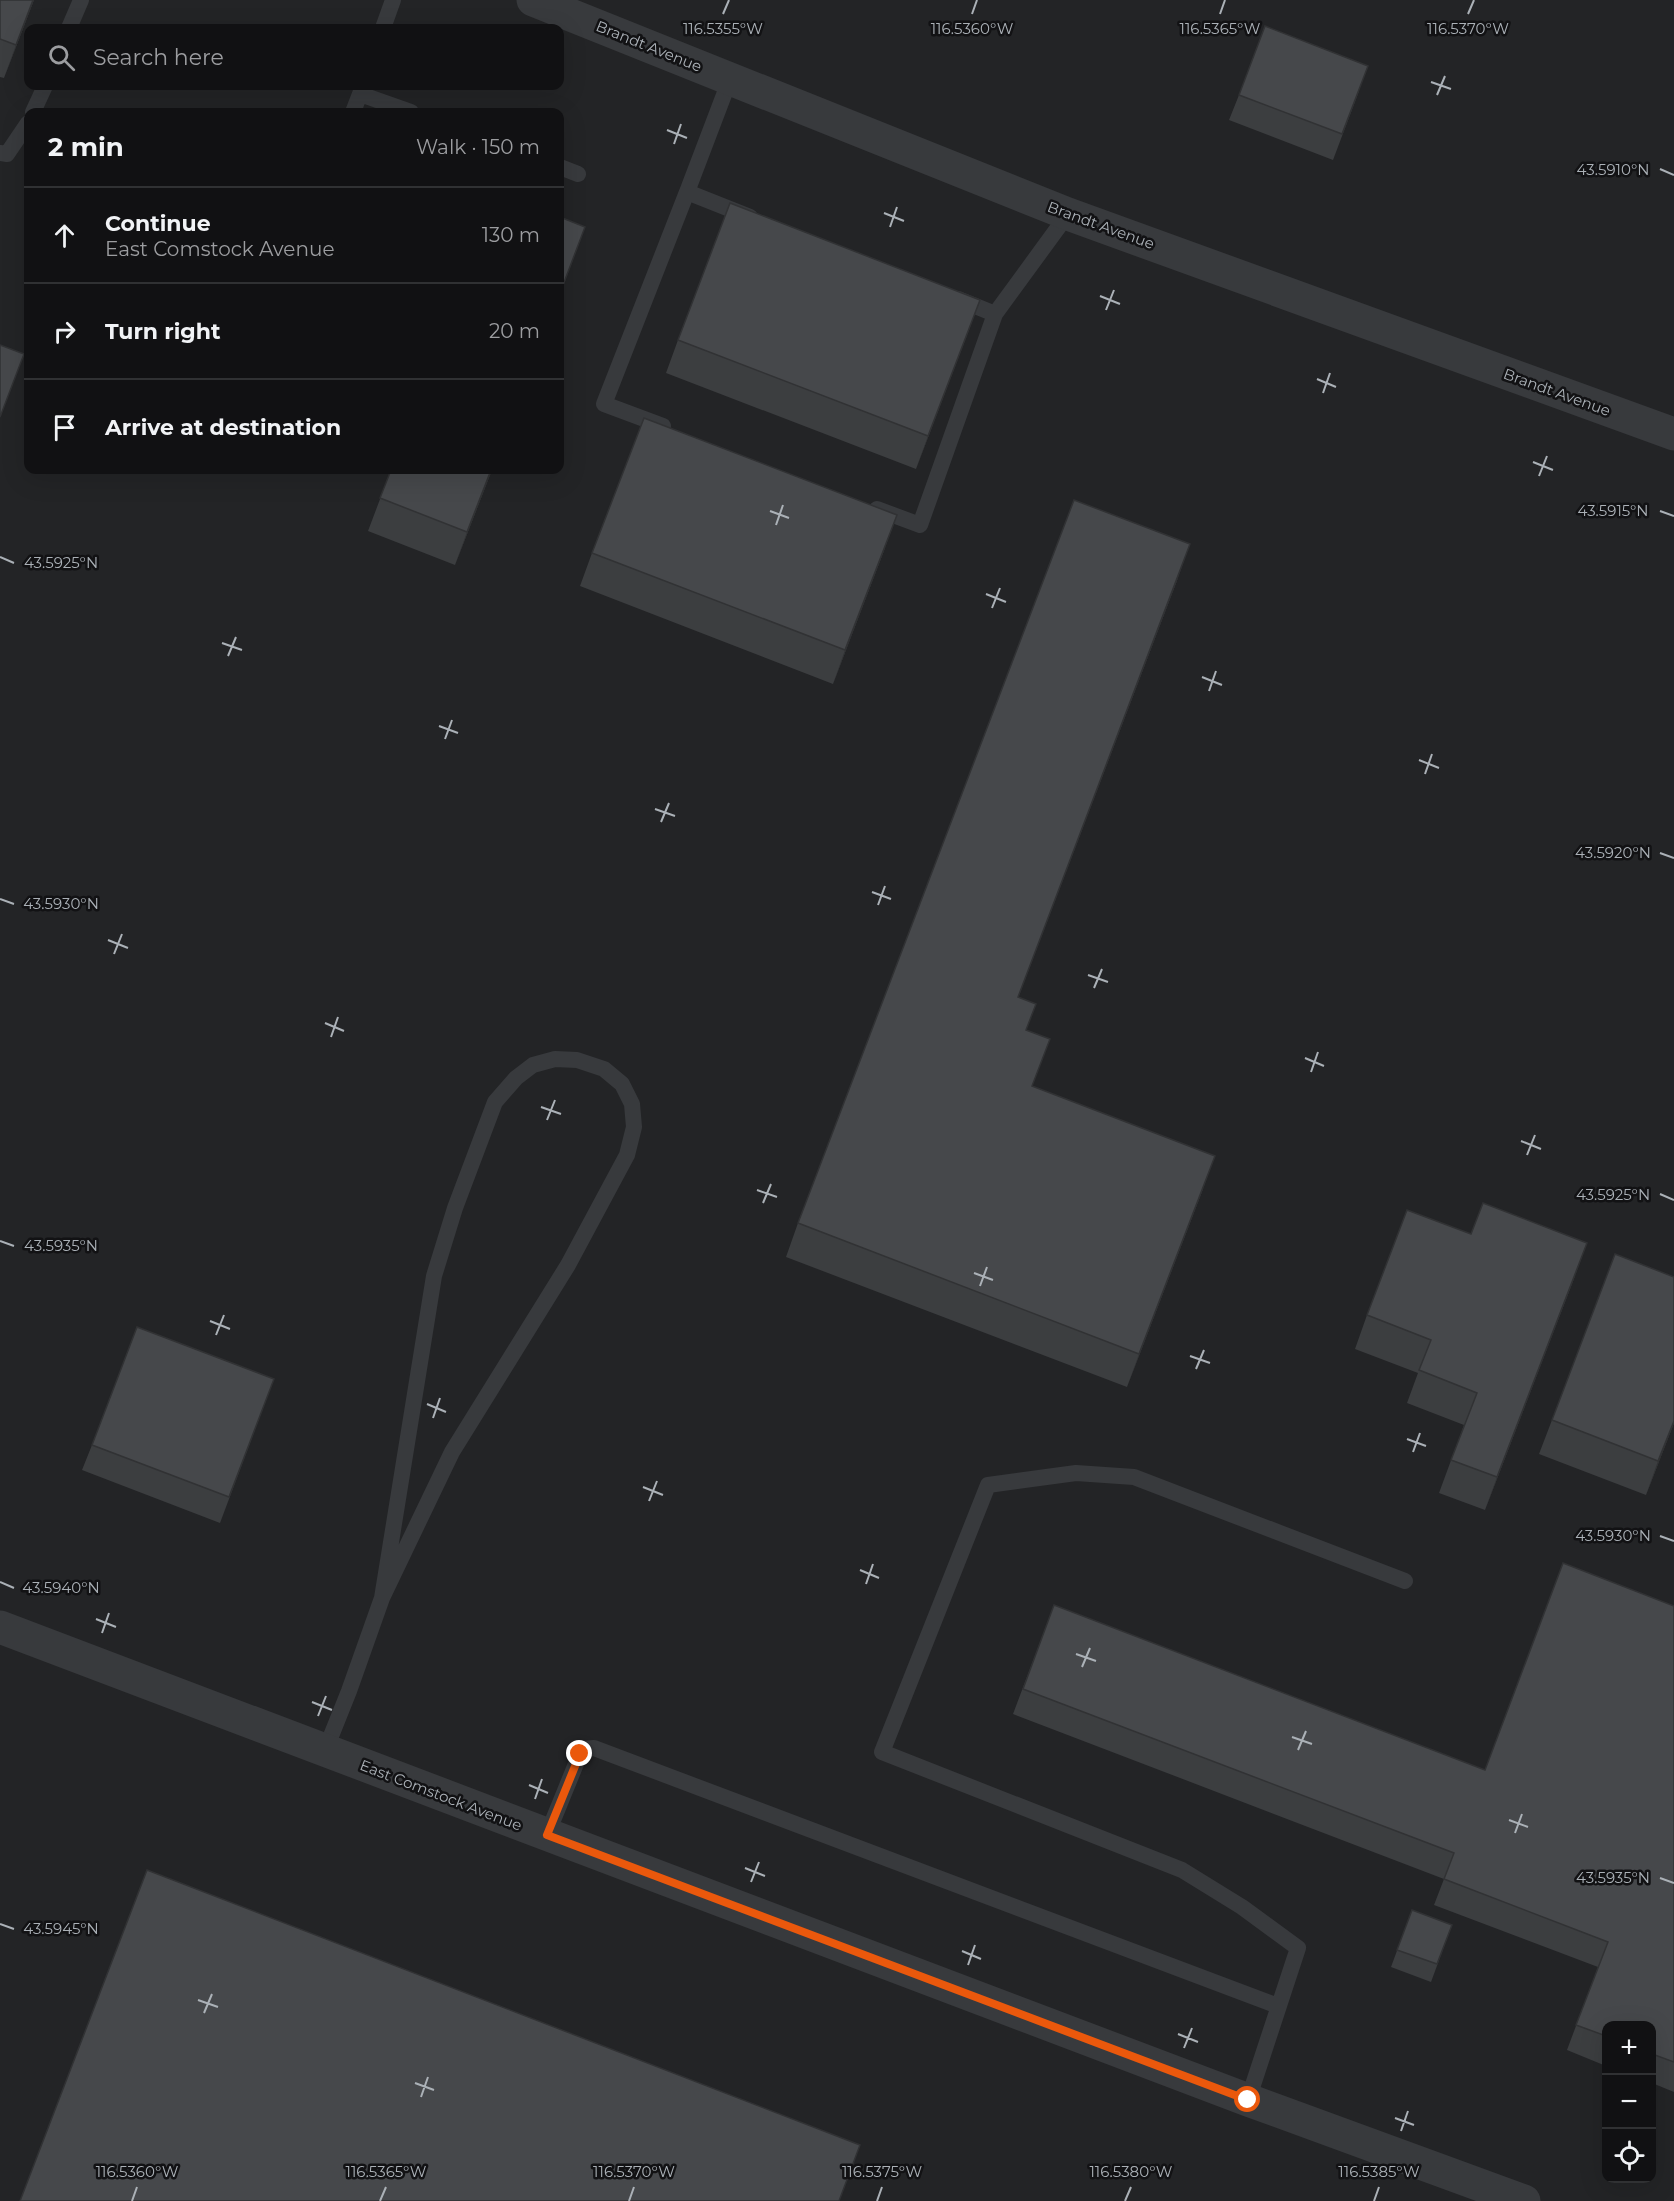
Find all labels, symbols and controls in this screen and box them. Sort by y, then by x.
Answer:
street label: Brandt Avenue [593,16,705,76]
text: 116.5355°W [683,19,763,38]
text: 116.5360°W [931,19,1014,38]
text: 116.5365°W [1180,19,1261,38]
text: 116.5370°W [1427,19,1509,38]
search box [24,24,564,90]
icon: search [45,41,78,74]
text: Search here [93,44,224,71]
text: 2 min [48,131,124,163]
text: Walk · 150 m [416,135,540,159]
text: 43.5910°N [1577,160,1649,179]
street label: Brandt Avenue [1045,197,1157,253]
text: Continue [105,210,211,237]
icon: ahead [48,219,81,252]
text: 130 m [482,223,540,247]
text: East Comstock Avenue [105,237,334,261]
icon: right [48,315,81,348]
text: Turn right [105,318,220,345]
text: 20 m [489,319,540,343]
street label: Brandt Avenue [1501,364,1613,420]
icon: arrive [48,411,81,444]
text: Arrive at destination [105,414,341,441]
text: 43.5915°N [1577,501,1649,520]
text: 43.5925°N [24,553,98,572]
text: 43.5920°N [1575,843,1651,862]
text: 43.5930°N [23,894,99,913]
text: 43.5925°N [1576,1185,1650,1204]
text: 43.5935°N [24,1236,98,1255]
text: 43.5930°N [1575,1526,1651,1545]
text: 43.5940°N [22,1578,100,1597]
route end [566,1740,592,1766]
street label: East Comstock Avenue [357,1755,525,1835]
text: 43.5935°N [1576,1868,1650,1887]
text: 43.5945°N [23,1919,99,1938]
map controls [1602,2021,1656,2183]
button: + [1602,2021,1656,2075]
button: − [1602,2075,1656,2129]
route start [1234,2086,1260,2112]
button: locate [1602,2129,1656,2183]
text: 116.5360°W [96,2162,179,2181]
text: 116.5365°W [346,2162,427,2181]
text: 116.5370°W [593,2162,675,2181]
text: 116.5375°W [842,2162,922,2181]
text: 116.5380°W [1089,2162,1173,2181]
text: 116.5385°W [1338,2162,1420,2181]

